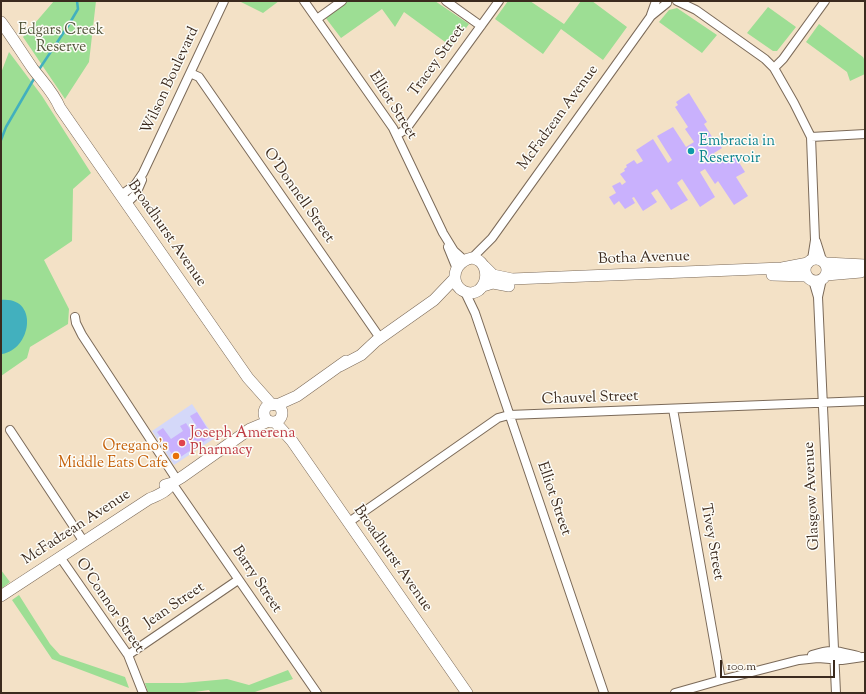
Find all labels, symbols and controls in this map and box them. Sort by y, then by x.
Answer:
park label: Edgars Creek Reserve [18,22,104,57]
street label: Tracey Street [406,22,470,100]
street label: Wilson Boulevard [138,25,204,137]
street label: McFadzean Avenue [515,62,603,174]
street label: Elliot Street [364,69,420,143]
place label: Embracia in Reservoir [699,133,775,168]
street label: O'Donnell Street [259,145,337,247]
marker: Embracia in Reservoir [686,146,696,156]
street label: Broadhurst Avenue [123,177,209,291]
street label: Botha Avenue [598,248,690,270]
street label: Chauvel Street [541,388,639,410]
place label: Joseph Amerena Pharmacy [190,425,295,460]
place label: Oregano's Middle Eats Cafe [58,438,168,473]
marker: Joseph Amerena Pharmacy [177,438,187,448]
street label: Glasgow Avenue [801,441,825,551]
marker: Oregano's Middle Eats Cafe [171,451,181,461]
street label: Elliot Street [532,460,574,538]
street label: McFadzean Avenue [20,486,134,570]
street label: Broadhurst Avenue [349,502,435,616]
street label: Tivey Street [695,502,727,582]
street label: Barry Street [227,543,285,617]
street label: O'Connor Street [71,555,147,657]
street label: Jean Street [141,579,209,633]
scale bar [722,652,837,678]
text: 100 m [727,658,756,676]

